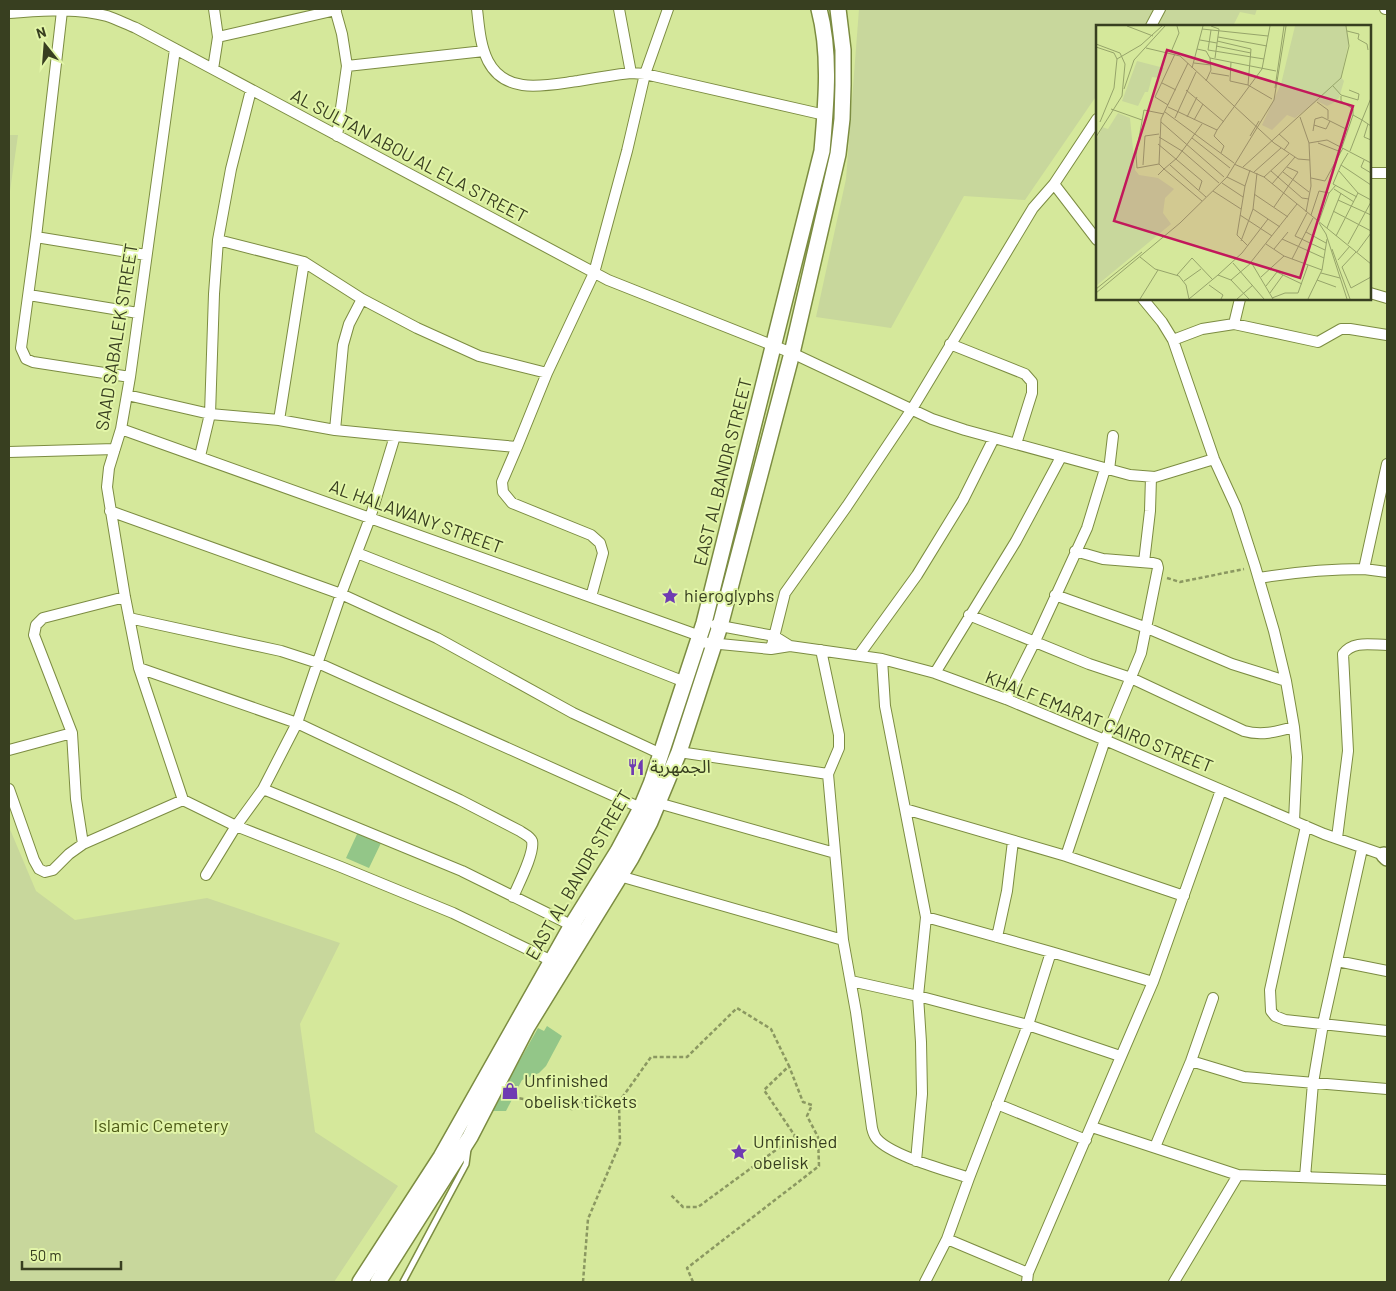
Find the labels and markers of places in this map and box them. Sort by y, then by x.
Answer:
place label: hieroglyphs [684,584,775,606]
place icon: hieroglyphs [660,586,680,606]
place label: الجمهرية [650,755,711,778]
restaurant icon: الجمهرية [626,757,646,777]
place label: Unfinished obelisk tickets [524,1069,637,1112]
shop icon: Unfinished obelisk tickets [500,1081,520,1101]
place label: Unfinished obelisk [753,1130,837,1173]
place icon: Unfinished obelisk [729,1142,749,1162]

